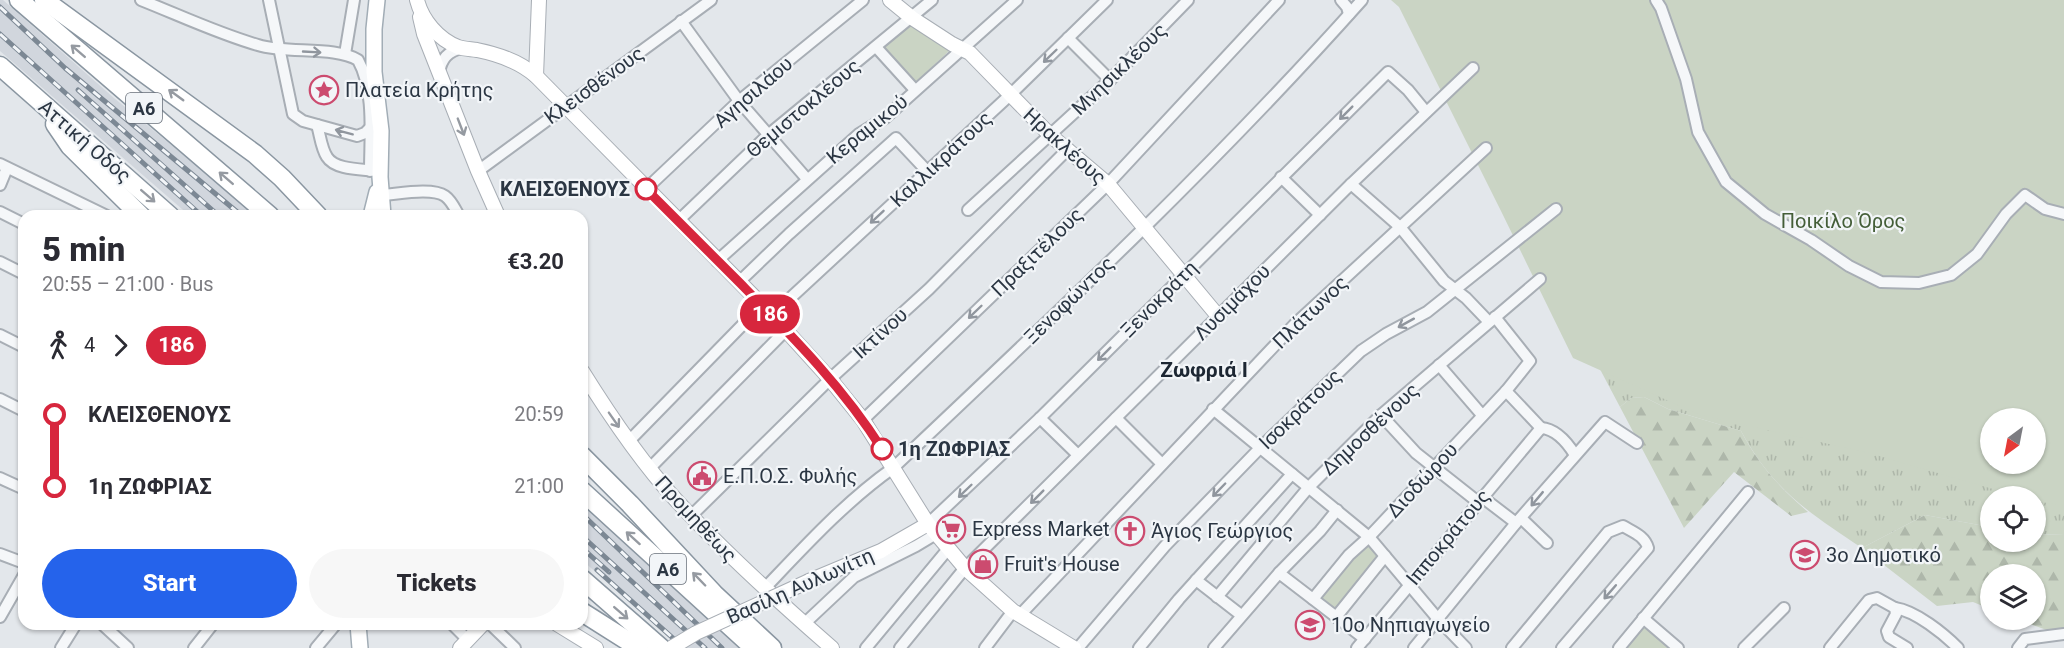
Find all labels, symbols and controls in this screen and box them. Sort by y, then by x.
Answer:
street label: Μνησικλέους [1067,18,1171,120]
street label: Κλεισθένους [540,41,648,129]
one-way arrow [71,44,86,58]
one-way arrow [301,46,321,57]
one-way arrow [1043,48,1058,63]
street label: Αγησιλάου [709,51,797,133]
street label: Θεμιστοκλέους [741,53,865,163]
place icon: Πλατεία Κρήτης [308,74,340,106]
place label: Πλατεία Κρήτης [345,78,493,102]
one-way arrow [168,89,184,101]
street label: Κεραμικού [822,89,912,169]
road number: Α6 [126,93,162,123]
street label: Αττική Οδός [34,94,136,188]
street label: Ηρακλέους [1019,103,1111,189]
street label: Καλλικράτους [885,106,997,212]
one-way arrow [1339,106,1354,120]
one-way arrow [456,118,467,136]
one-way arrow [335,126,354,137]
one-way arrow [219,171,234,185]
place label: ΚΛΕΙΣΘΕΝΟΥΣ [500,177,630,201]
marker: ΚΛΕΙΣΘΕΝΟΥΣ [635,178,657,200]
one-way arrow [140,189,155,203]
street label: Πραξιτέλους [986,202,1088,302]
park label: Ποικίλο Όρος [1781,209,1905,233]
one-way arrow [870,210,885,224]
text: 5 min [42,230,125,269]
text: €3.20 [507,249,564,274]
street label: Ξενοφώντος [1019,251,1119,349]
street label: Ξενοκράτη [1116,256,1202,342]
street label: Λυσιμάχου [1189,259,1275,345]
street label: Πλάτωνος [1267,270,1353,354]
text: 20:55 – 21:00 · Bus [42,272,214,296]
line badge: 186 [736,294,804,334]
text: 186 [752,302,788,326]
street label: Ικτίνου [848,302,912,364]
one-way arrow [968,305,983,319]
one-way arrow [1398,317,1415,329]
icon: walk [42,329,75,362]
icon: forward [104,329,137,362]
text: 4 [84,333,95,357]
text: 186 [158,333,194,357]
one-way arrow [1096,347,1111,361]
district label: Ζωφριά Ι [1160,358,1248,382]
street label: Ισοκράτους [1254,364,1346,454]
street label: Δημοσθένους [1316,378,1424,480]
text: ΚΛΕΙΣΘΕΝΟΥΣ [88,402,231,427]
text: 20:59 [514,402,564,426]
north arrow [1980,408,2046,474]
map controls [1980,408,2046,630]
one-way arrow [608,411,620,428]
place label: 1η ΖΩΦΡΙΑΣ [898,437,1010,461]
marker: 1η ΖΩΦΡΙΑΣ [871,438,893,460]
street label: Διοδώρου [1381,438,1463,522]
public building icon: Ε.Π.Ο.Σ. Φυλής [686,460,718,492]
place label: Ε.Π.Ο.Σ. Φυλής [723,464,857,488]
street label: Προμηθέως [650,471,742,567]
text: 1η ΖΩΦΡΙΑΣ [88,474,212,499]
text: 21:00 [514,474,564,498]
one-way arrow [957,483,972,498]
one-way arrow [1211,483,1226,498]
street label: Ιπποκράτους [1401,484,1495,590]
button: locate [1980,486,2046,552]
one-way arrow [1029,489,1044,504]
one-way arrow [1530,491,1544,506]
supermarket icon: Express Market [935,513,967,545]
church icon: Άγιος Γεώργιος [1114,515,1146,547]
place label: Express Market [972,517,1110,541]
place label: Άγιος Γεώργιος [1151,519,1293,543]
one-way arrow [626,531,641,545]
school or university icon: 3ο Δημοτικό [1789,539,1821,571]
street label: Βασίλη Αυλωνίτη [723,543,877,629]
place label: 3ο Δημοτικό [1826,543,1941,567]
shop icon: Fruit's House [967,548,999,580]
button: Start [42,549,297,618]
button: Tickets [309,549,564,618]
place label: Fruit's House [1004,552,1120,576]
road number: Α6 [650,554,686,584]
button: layers [1980,564,2046,630]
one-way arrow [692,571,707,586]
one-way arrow [1603,584,1617,599]
one-way arrow [613,606,628,620]
school or university icon: 10ο Νηπιαγωγείο [1294,609,1326,641]
place label: 10ο Νηπιαγωγείο [1331,613,1490,637]

